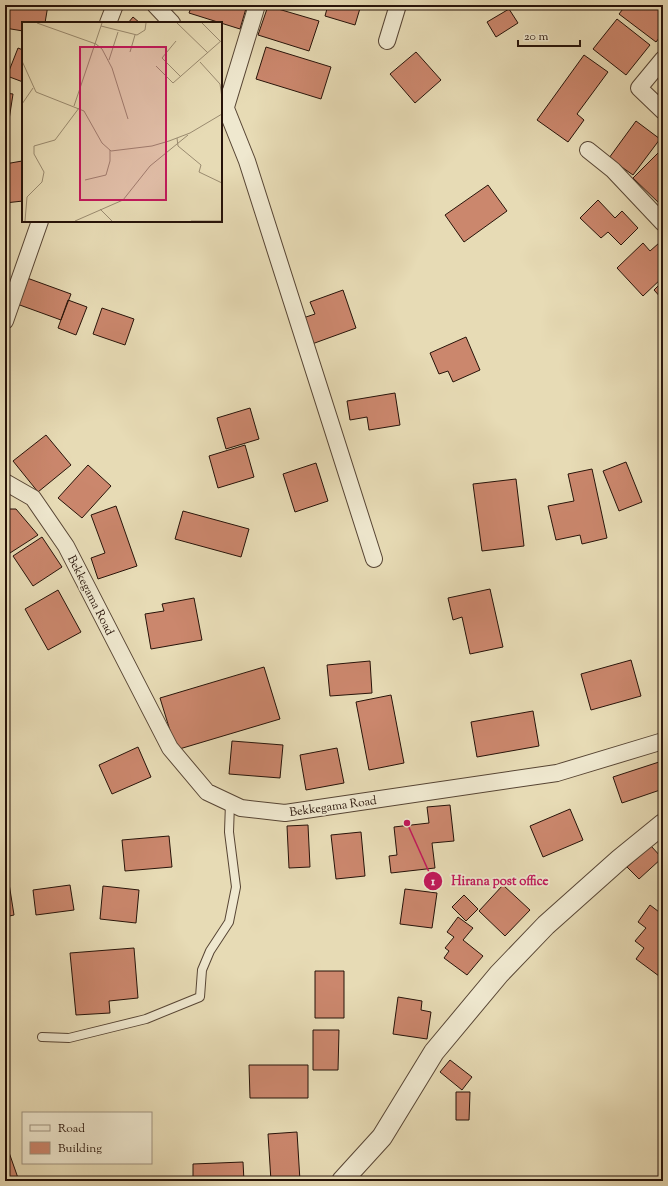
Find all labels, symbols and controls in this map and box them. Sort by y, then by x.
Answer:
inset map [22,22,222,222]
scale bar [518,22,580,48]
text: 20 m [524,28,549,46]
street label: Bekkegama Road [62,552,118,639]
street label: Bekkegama Road [288,792,378,822]
callout: Hirana post office [423,868,557,893]
text: 1 [430,873,436,891]
text: Hirana post office [451,873,549,891]
legend [22,1112,152,1164]
text: Road [58,1120,85,1138]
text: Building [58,1140,102,1158]

